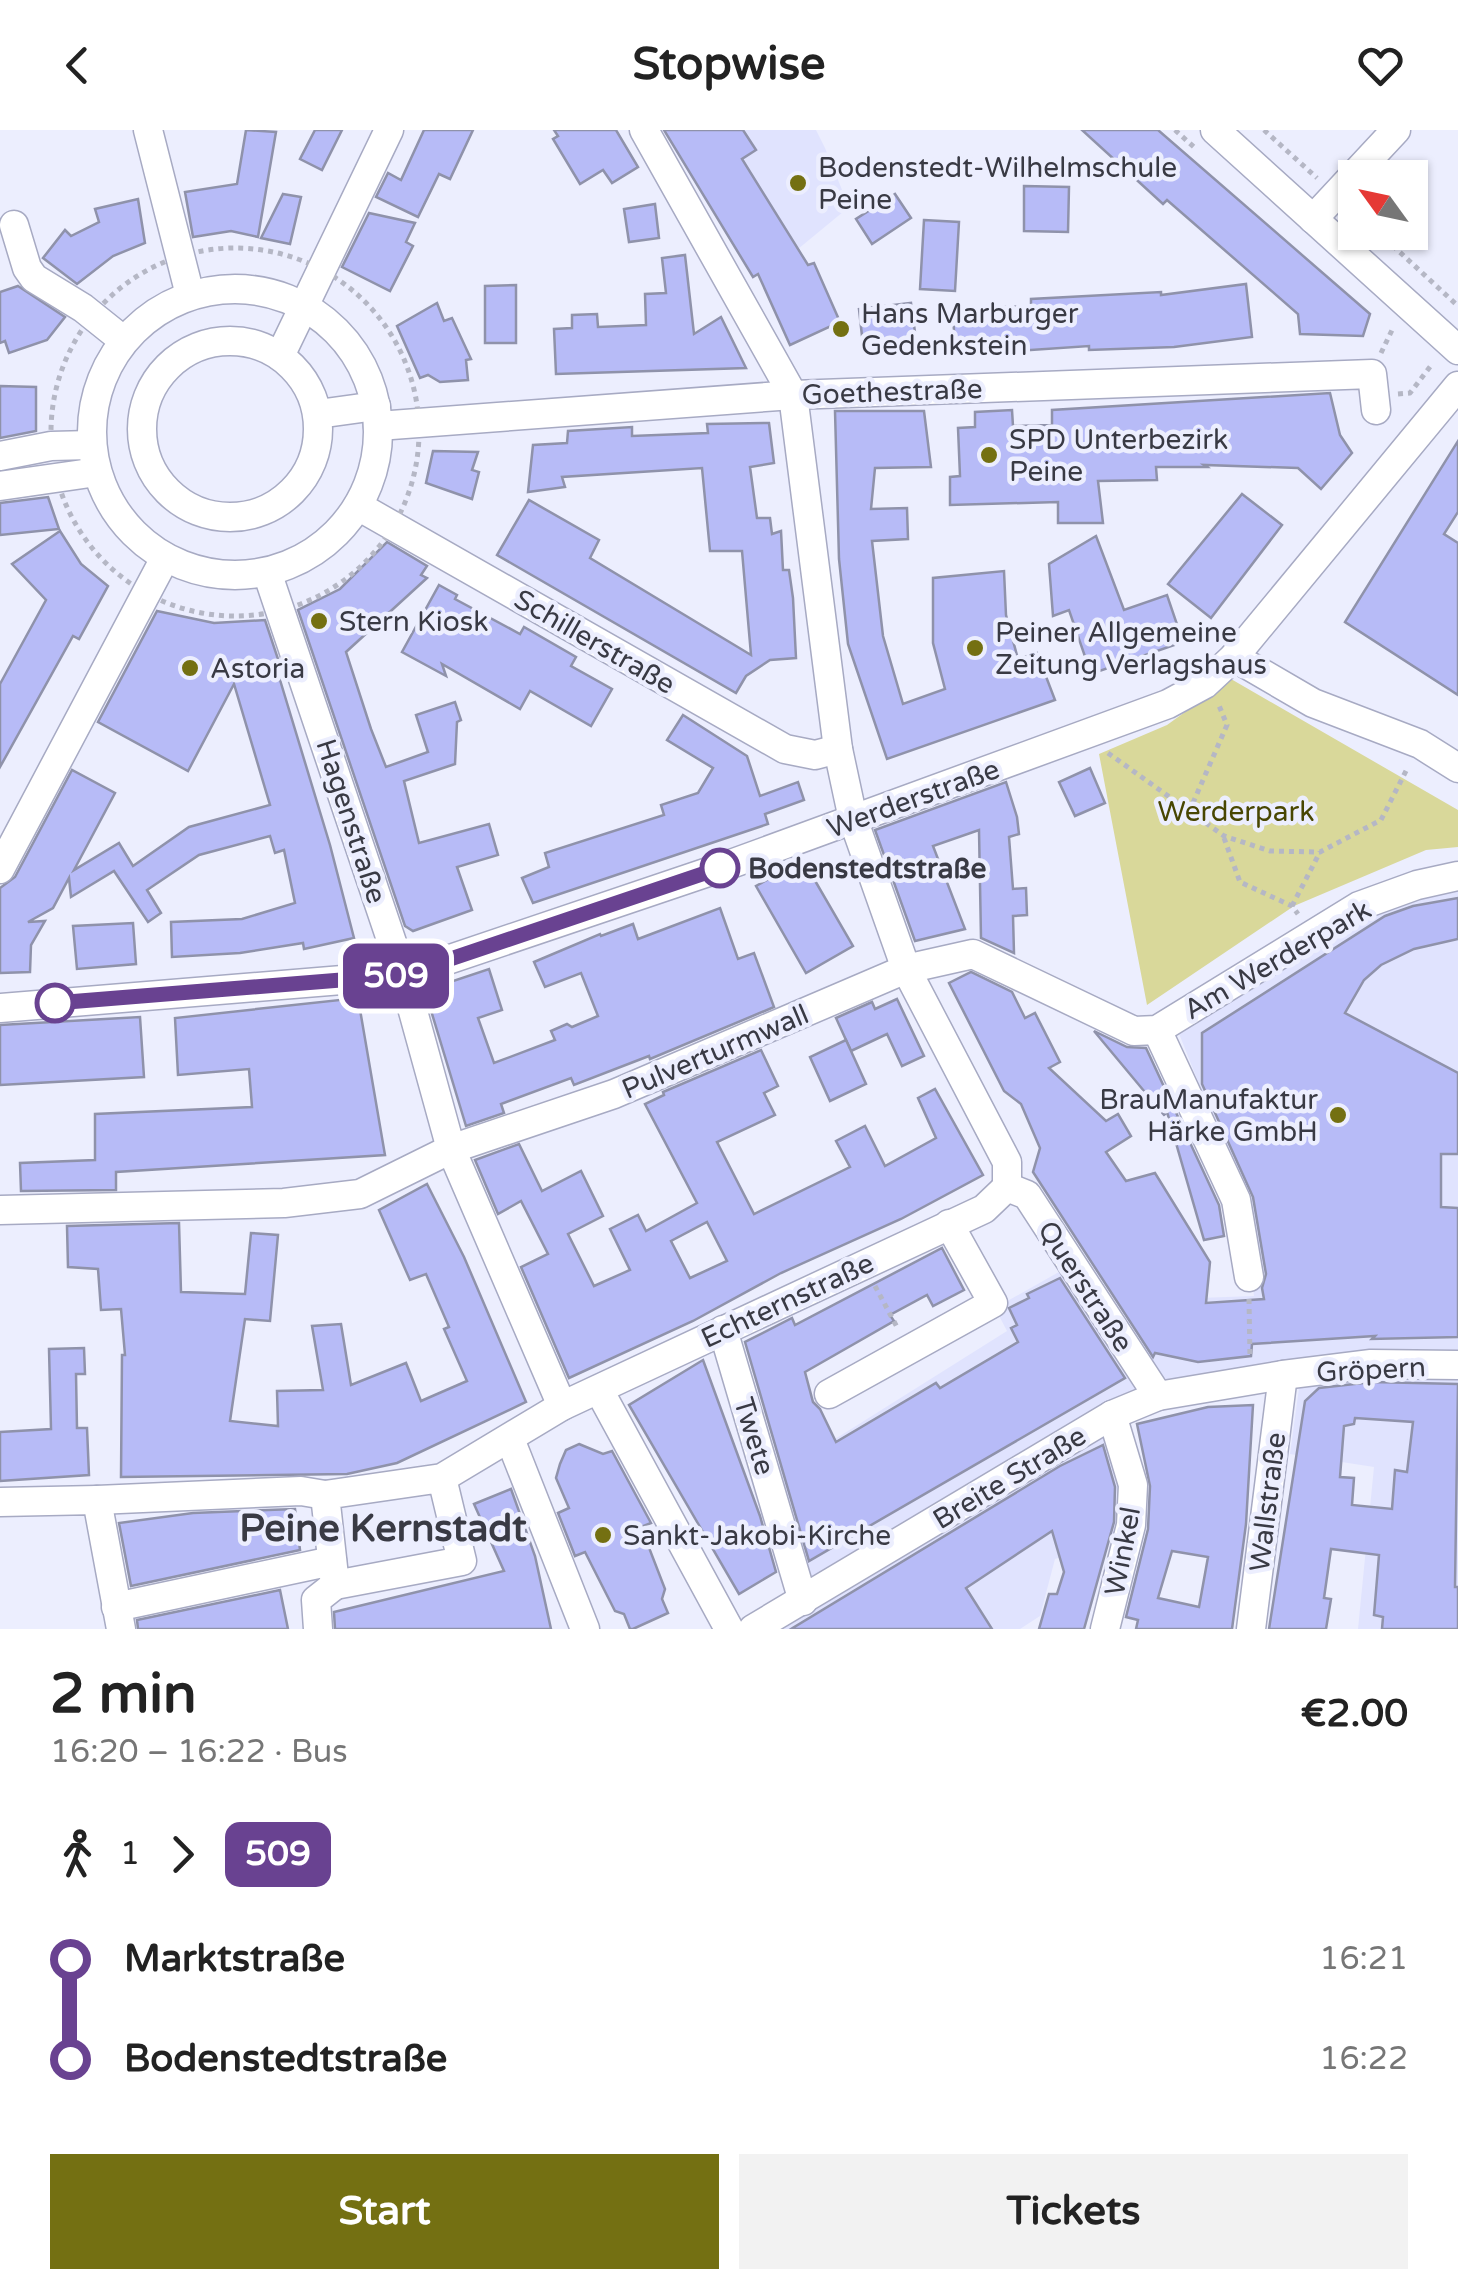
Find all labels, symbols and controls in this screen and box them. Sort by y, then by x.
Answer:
icon: back [50,38,105,93]
text: Stopwise [633,38,825,92]
icon: heart [1353,38,1408,93]
place label: Bodenstedt-Wilhelmschule Peine [818,151,1177,217]
north arrow [1338,160,1428,250]
map controls [1338,160,1428,250]
marker: Bodenstedt-Wilhelmschule Peine [787,172,809,194]
place label: Hans Marburger Gedenkstein [861,297,1079,363]
marker: Hans Marburger Gedenkstein [830,318,852,340]
street label: Goethestraße [801,372,983,412]
place label: SPD Unterbezirk Peine [1009,423,1228,489]
marker: SPD Unterbezirk Peine [978,444,1000,466]
street label: Schillerstraße [508,582,681,702]
place label: Stern Kiosk [339,605,489,639]
marker: Stern Kiosk [308,610,330,632]
place label: Peiner Allgemeine Zeitung Verlagshaus [995,616,1267,682]
marker: Peiner Allgemeine Zeitung Verlagshaus [964,637,986,659]
place label: Astoria [210,652,305,686]
marker: Astoria [179,657,201,679]
street label: Hagenstraße [308,735,394,908]
street label: Werderstraße [823,752,1004,846]
park label: Werderpark [1158,795,1314,829]
marker: Bodenstedtstraße [701,849,739,887]
place label: Bodenstedtstraße [748,852,986,886]
street label: Am Werderpark [1178,893,1377,1027]
line badge: 509 [338,944,454,1008]
text: 509 [363,955,429,997]
unlabelled marker [36,984,74,1022]
street label: Pulverturmwall [617,997,814,1107]
place label: BrauManufaktur Härke GmbH [1099,1083,1318,1149]
marker: BrauManufaktur Härke GmbH [1327,1104,1349,1126]
street label: Querstraße [1030,1215,1140,1358]
street label: Echternstraße [696,1246,879,1356]
street label: Gröpern [1315,1350,1427,1390]
street label: Twete [726,1393,782,1479]
street label: Breite Straße [927,1419,1092,1537]
street label: Wallstraße [1243,1430,1293,1574]
street label: Winkel [1098,1504,1148,1599]
district label: Peine Kernstadt [239,1506,527,1552]
place label: Sankt-Jakobi-Kirche [623,1519,891,1553]
marker: Sankt-Jakobi-Kirche [592,1524,614,1546]
text: 2 min [50,1662,197,1728]
text: €2.00 [1301,1691,1408,1737]
text: 16:20 – 16:22 · Bus [50,1733,348,1771]
icon: walk [50,1827,105,1882]
icon: forward [155,1827,210,1882]
text: 509 [245,1833,311,1875]
text: 1 [120,1835,140,1873]
text: Marktstraße [124,1936,345,1982]
text: 16:21 [1319,1940,1408,1978]
text: Bodenstedtstraße [124,2036,447,2082]
text: 16:22 [1319,2040,1408,2078]
button: Start [50,2154,719,2269]
button: Tickets [739,2154,1408,2269]

